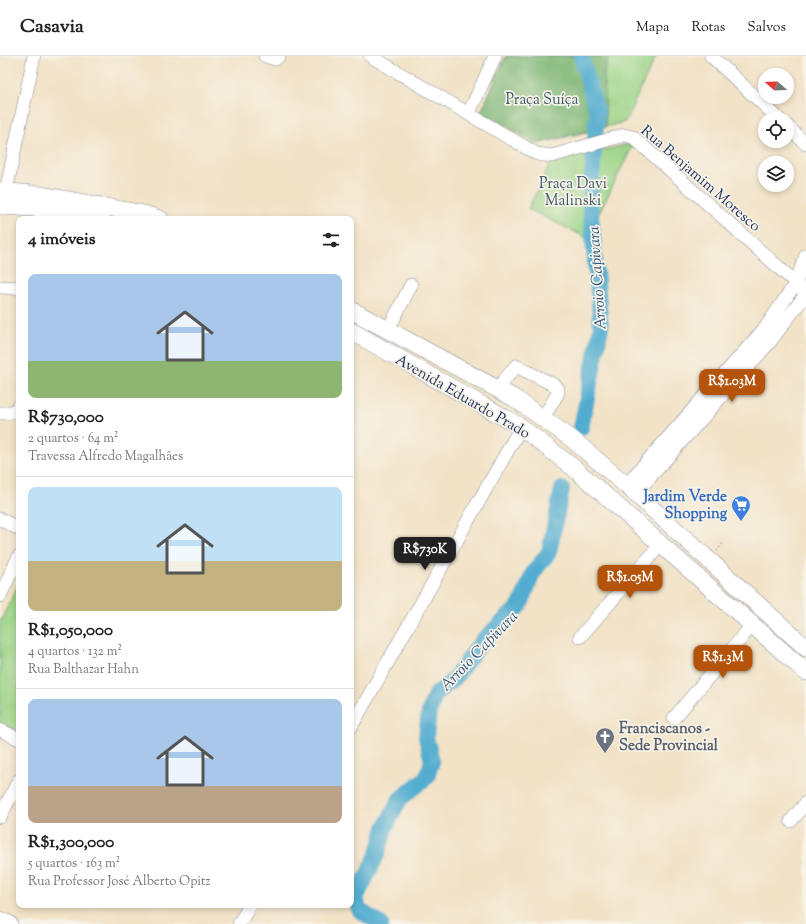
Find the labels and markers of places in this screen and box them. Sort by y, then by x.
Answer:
pin: R$1.03M [695,369,769,403]
place label: Jardim Verde Shopping [642,487,728,525]
supermarket icon: Jardim Verde Shopping [730,494,752,522]
pin: R$730K [392,537,458,571]
pin: R$1.05M [593,565,667,599]
pin: R$1.3M [690,645,756,679]
place label: Franciscanos - Sede Provincial [619,719,719,757]
church icon: Franciscanos - Sede Provincial [594,726,616,754]

